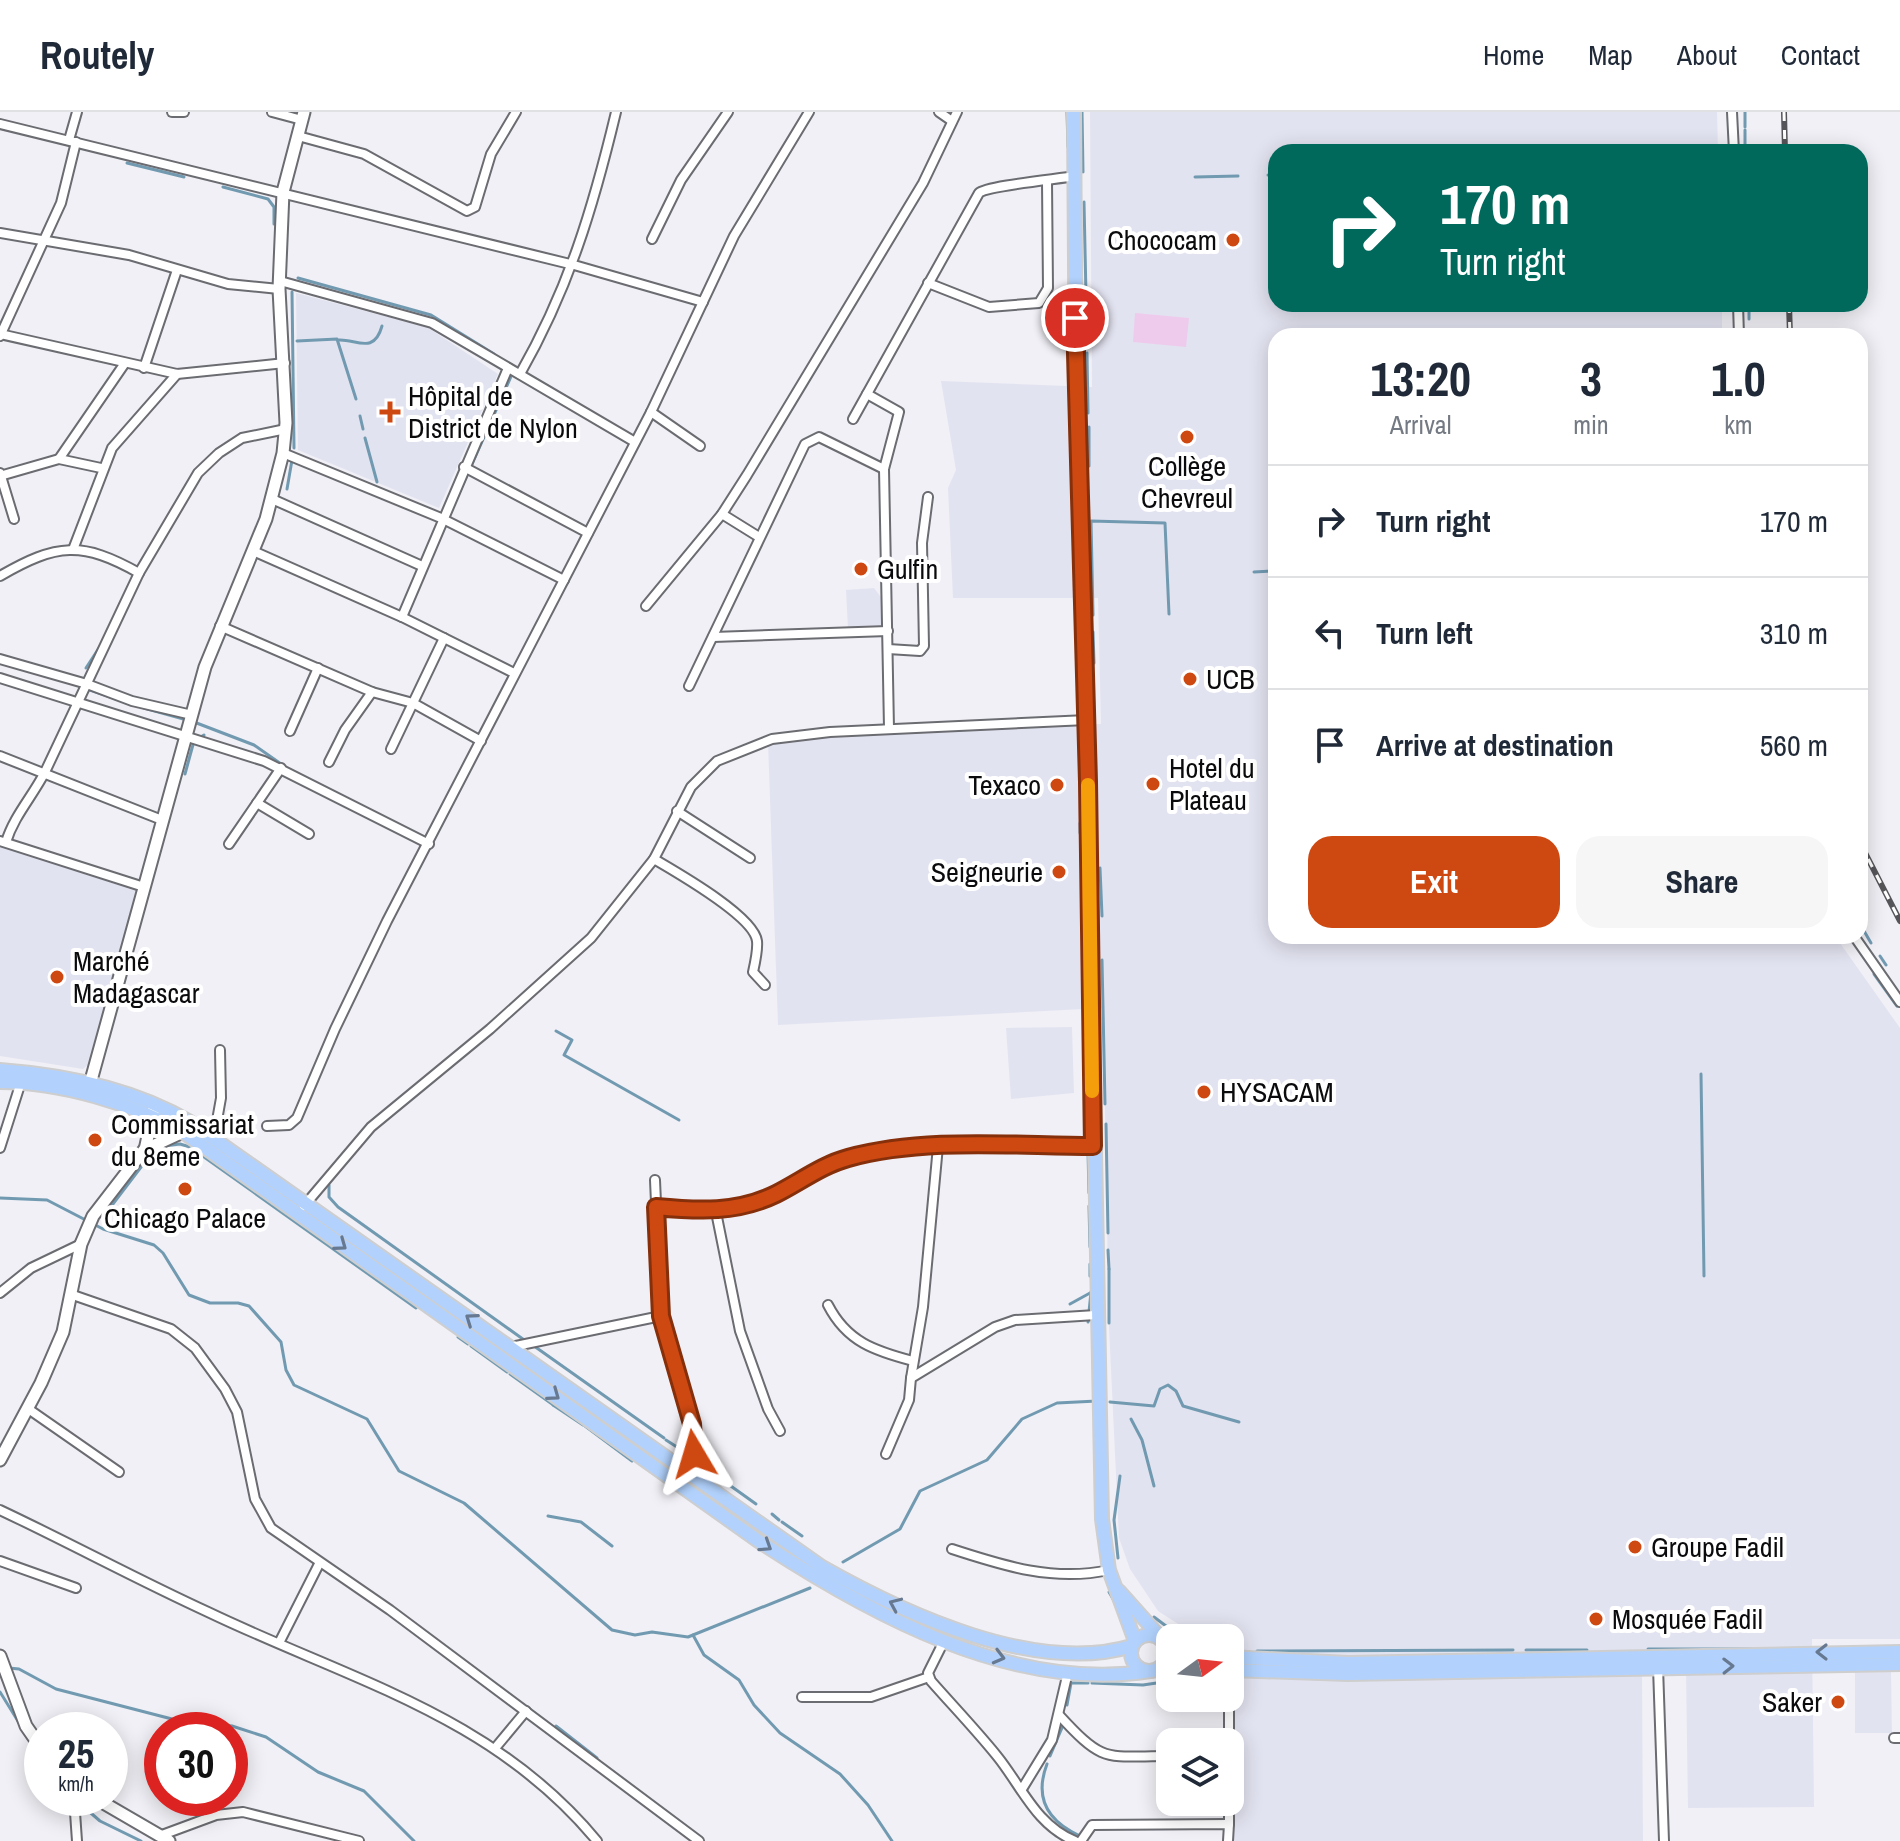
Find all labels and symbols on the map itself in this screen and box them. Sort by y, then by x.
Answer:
place label: Chococam [1107,221,1217,259]
marker: Chococam [1224,231,1242,249]
pin [1041,284,1109,352]
place label: Hôpital de District de Nylon [408,377,578,447]
marker: Hôpital de District de Nylon [379,401,401,423]
marker: Collège Chevreul [1178,428,1196,446]
place label: Collège Chevreul [1141,447,1233,517]
place label: Gulfin [877,550,938,588]
marker: Gulfin [852,560,870,578]
place label: UCB [1206,660,1254,698]
marker: UCB [1181,670,1199,688]
place label: Hotel du Plateau [1169,749,1255,819]
place label: Texaco [968,766,1041,804]
marker: Hotel du Plateau [1144,775,1162,793]
marker: Texaco [1048,776,1066,794]
place label: Seigneurie [931,853,1043,891]
marker: Seigneurie [1050,863,1068,881]
place label: Marché Madagascar [73,942,200,1012]
marker: Marché Madagascar [48,968,66,986]
place label: HYSACAM [1220,1073,1334,1111]
marker: HYSACAM [1195,1083,1213,1101]
place label: Commissariat du 8eme [111,1105,254,1175]
marker: Commissariat du 8eme [86,1131,104,1149]
marker: Chicago Palace [176,1180,194,1198]
place label: Chicago Palace [104,1199,266,1237]
one-way arrow [333,1235,347,1250]
one-way arrow [465,1314,479,1329]
one-way arrow [545,1385,560,1399]
position arrow [652,1412,736,1496]
place label: Groupe Fadil [1651,1528,1784,1566]
one-way arrow [757,1536,771,1551]
marker: Groupe Fadil [1626,1538,1644,1556]
one-way arrow [889,1598,903,1614]
place label: Mosquée Fadil [1612,1600,1763,1638]
marker: Mosquée Fadil [1587,1610,1605,1628]
north arrow [1156,1624,1244,1712]
one-way arrow [1815,1643,1828,1661]
one-way arrow [991,1648,1005,1665]
one-way arrow [1722,1657,1735,1674]
place label: Saker [1762,1683,1822,1721]
marker: Saker [1829,1693,1847,1711]
speed limit sign: 30 [144,1712,248,1816]

